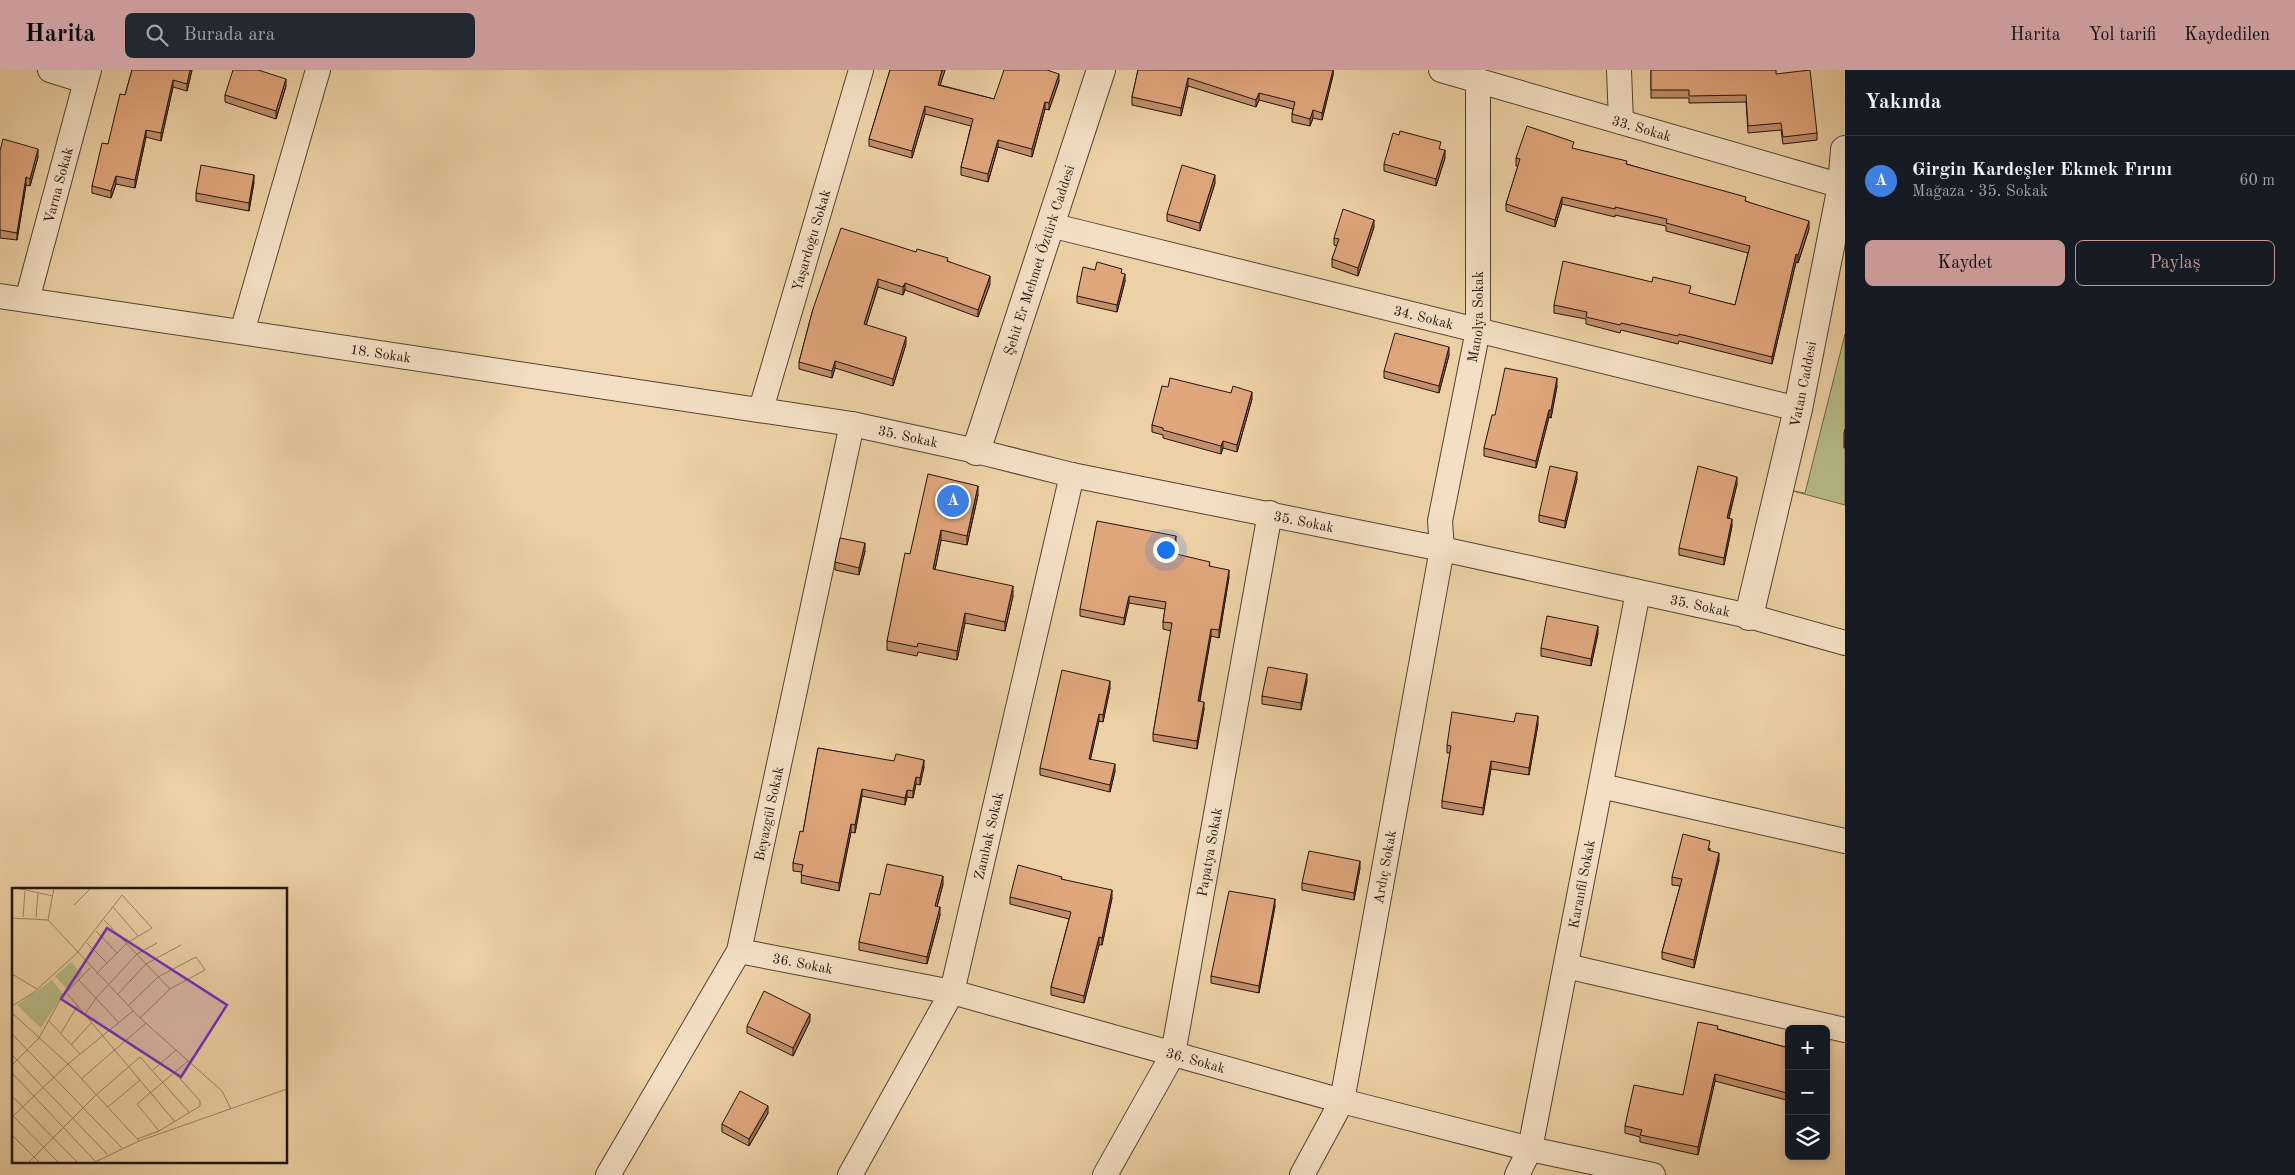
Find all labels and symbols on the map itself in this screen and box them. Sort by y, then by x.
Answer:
street label: 33. Sokak [1610,114,1673,144]
street label: Varna Sokak [42,146,76,225]
street label: Şehit Er Mehmet Öztürk Caddesi [1002,163,1077,357]
street label: Yaşardoğu Sokak [790,188,833,293]
street label: Manolya Sokak [1466,271,1486,364]
street label: 34. Sokak [1392,304,1455,332]
street label: Vatan Caddesi [1788,340,1819,429]
street label: 18. Sokak [349,343,412,366]
street label: 35. Sokak [877,424,939,451]
pin: A [937,482,969,520]
street label: 35. Sokak [1272,510,1335,535]
your location [1153,537,1179,563]
street label: 35. Sokak [1669,593,1731,620]
street label: Beyazgül Sokak [753,765,786,862]
street label: Zambak Sokak [972,791,1006,881]
street label: Papatya Sokak [1195,807,1225,898]
street label: Ardıç Sokak [1372,829,1399,905]
street label: Karanfil Sokak [1567,839,1598,930]
inset map [12,888,288,1162]
street label: 36. Sokak [771,952,834,977]
street label: 36. Sokak [1164,1046,1227,1076]

